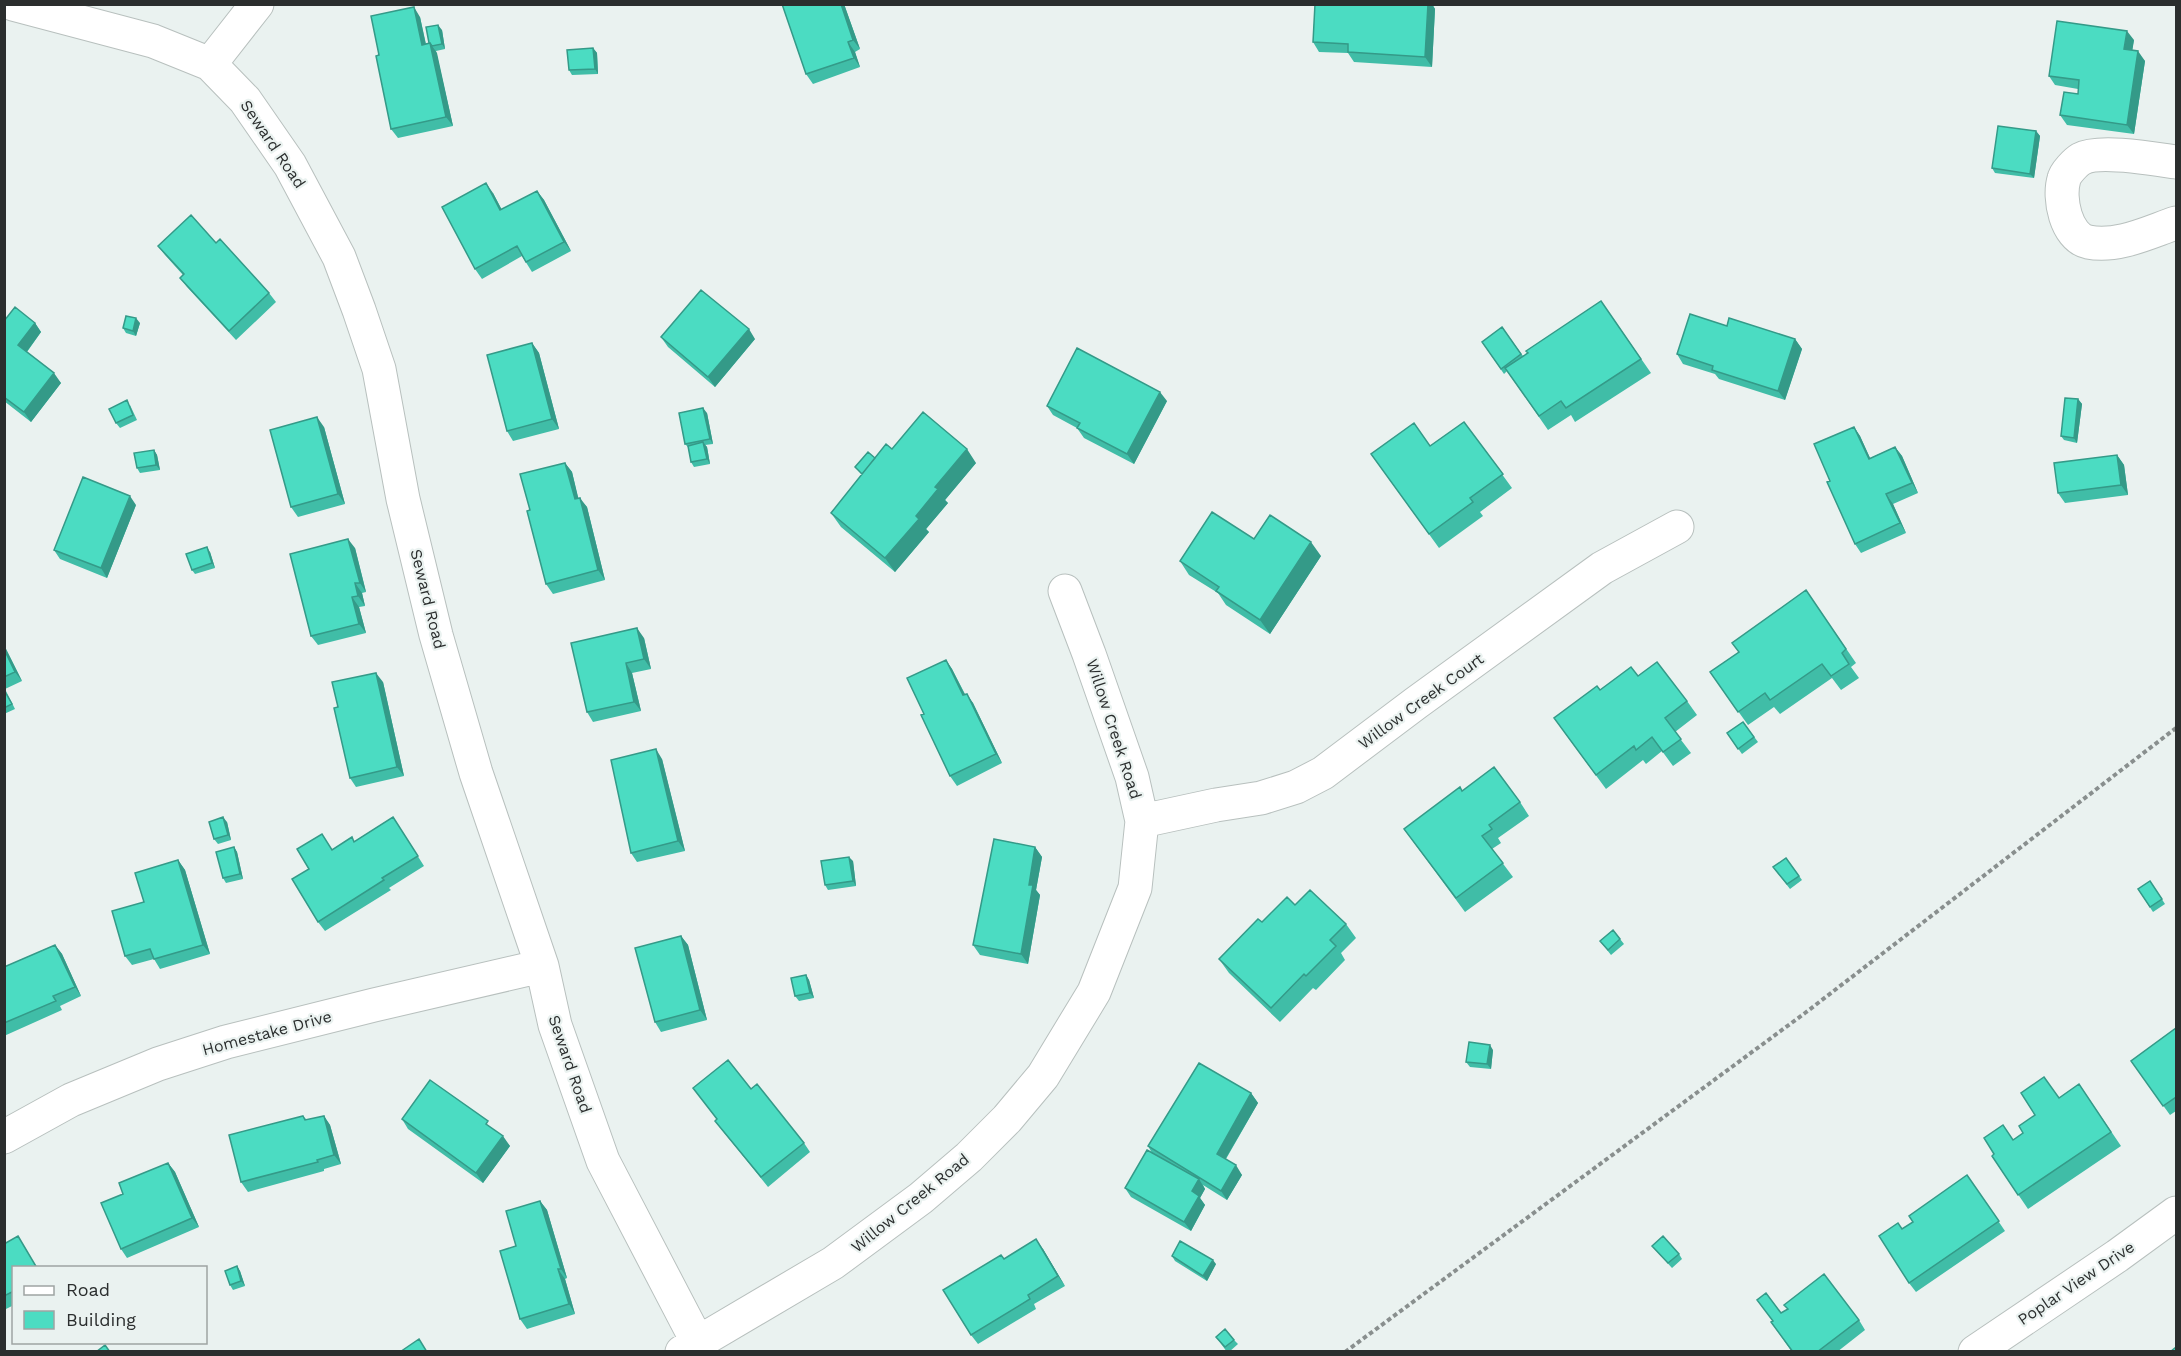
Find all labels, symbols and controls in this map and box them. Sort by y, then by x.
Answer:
street label: Seward Road [237,96,309,192]
street label: Seward Road [406,547,450,651]
street label: Willow Creek Court [1355,649,1488,753]
street label: Willow Creek Road [1082,657,1146,801]
street label: Homestake Drive [200,1007,334,1059]
street label: Seward Road [544,1013,596,1115]
street label: Willow Creek Road [847,1150,973,1256]
street label: Poplar View Drive [2014,1237,2138,1329]
legend [12,1266,207,1344]
text: Road [66,1279,110,1300]
text: Building [66,1309,136,1330]

